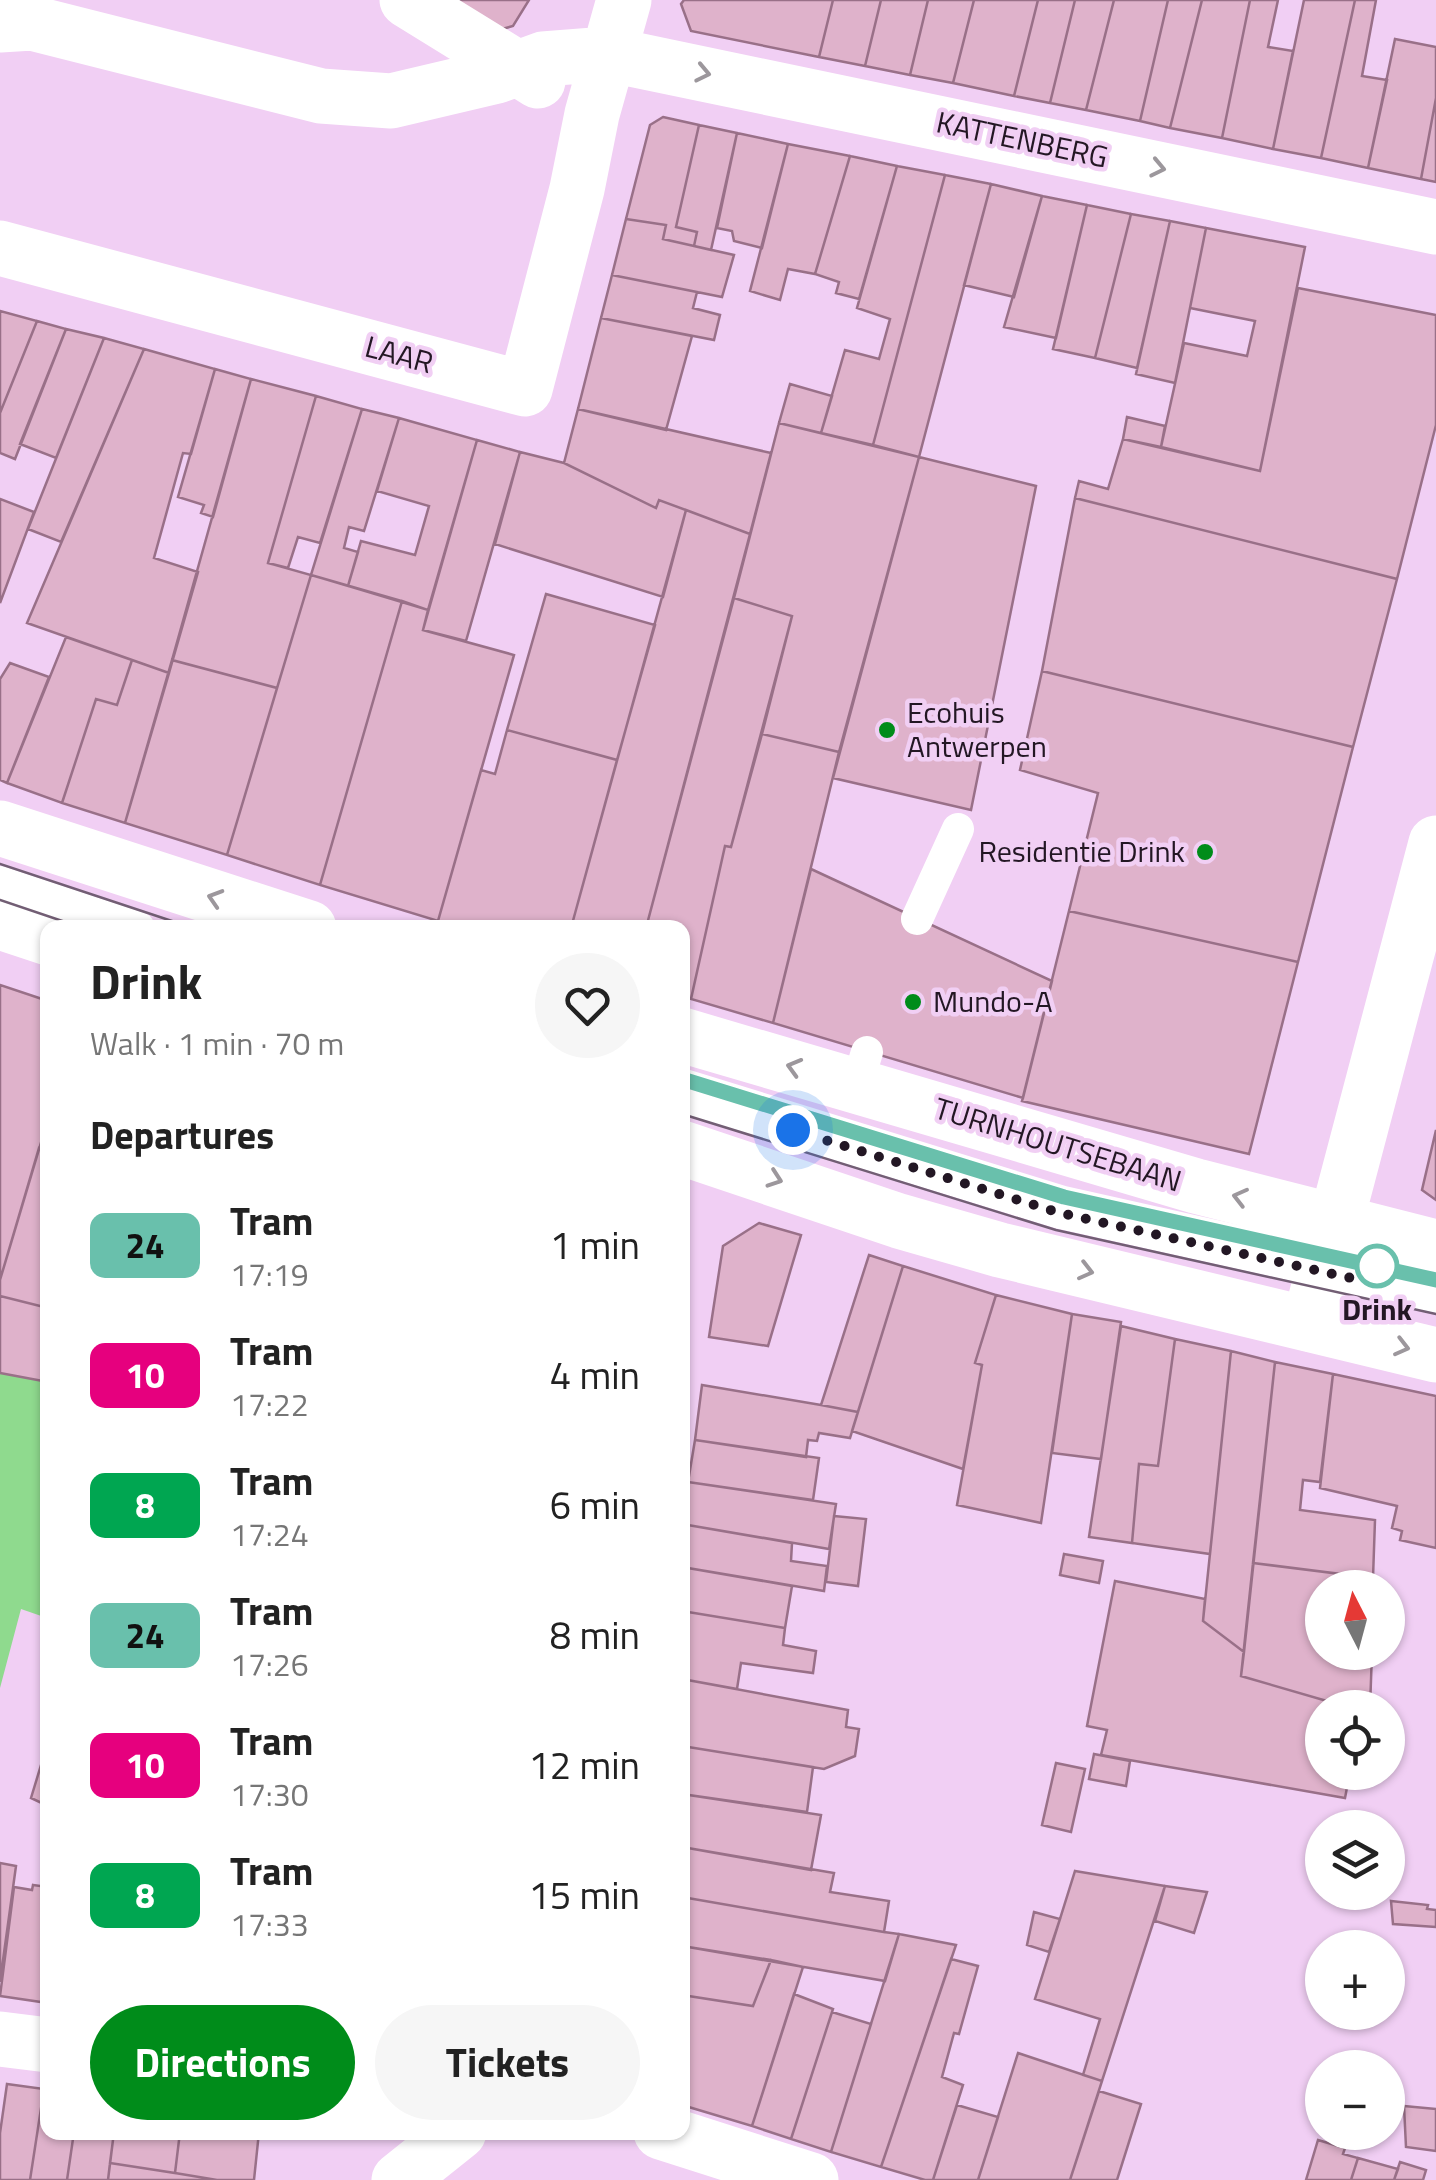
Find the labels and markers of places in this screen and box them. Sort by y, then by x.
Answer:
place label: Ecohuis Antwerpen [907,689,1047,769]
marker: Ecohuis Antwerpen [876,719,898,741]
place label: Residentie Drink [978,828,1185,874]
marker: Residentie Drink [1194,841,1216,863]
place label: Mundo-A [933,978,1053,1024]
marker: Mundo-A [902,991,924,1013]
marker: Drink [1356,1245,1398,1287]
place label: Drink [1342,1286,1413,1332]

